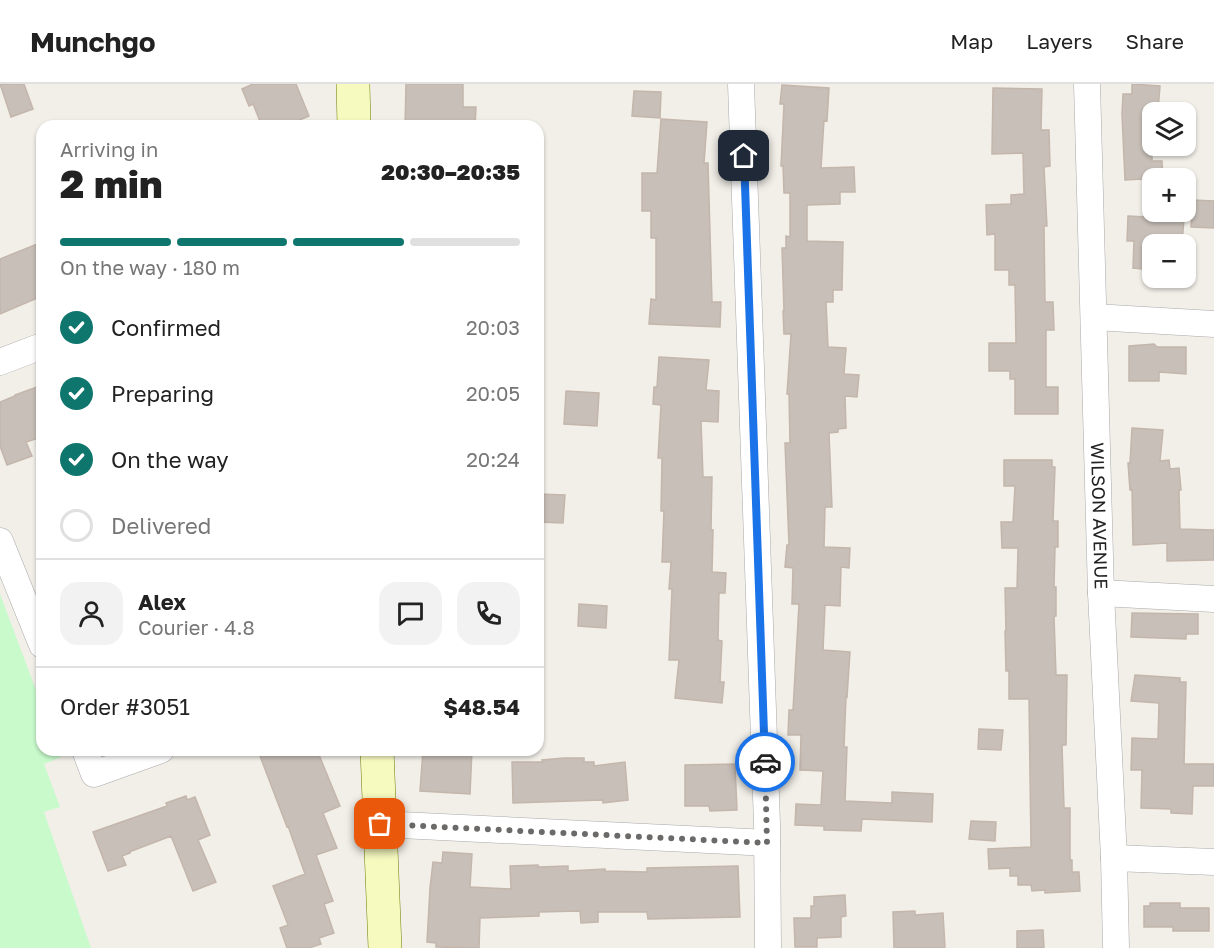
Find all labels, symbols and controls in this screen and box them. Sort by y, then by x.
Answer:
text: Munchgo [30,25,156,58]
text: Map [950,28,993,54]
text: Layers [1026,28,1093,54]
text: Share [1126,28,1184,54]
map controls [1142,102,1196,288]
button: layers [1142,102,1196,156]
pin [718,130,769,181]
text: Arriving in [60,137,158,161]
icon: home [727,139,760,172]
text: 20:30–20:35 [381,158,520,185]
text: 2 min [60,160,163,207]
button: + [1142,168,1196,222]
button: − [1142,234,1196,288]
text: On the way · 180 m [60,255,240,279]
icon: check [60,311,93,344]
text: Confirmed [111,314,221,341]
text: 20:03 [466,315,520,339]
icon: check [60,377,93,410]
text: Preparing [111,380,214,407]
text: 20:05 [466,381,520,405]
street label: WILSON AVENUE [1087,442,1113,590]
icon: check [60,443,93,476]
text: On the way [111,446,229,473]
text: 20:24 [466,447,520,471]
text: Delivered [111,512,211,539]
button: person [60,582,123,645]
button: chat [379,582,442,645]
button: phone [457,582,520,645]
text: Alex [138,588,186,615]
text: Courier · 4.8 [138,615,255,639]
text: Order #3051 [60,693,190,720]
text: $48.54 [443,693,520,720]
courier [735,732,795,792]
icon: car [749,746,782,779]
pin [354,798,405,849]
icon: bag [363,807,396,840]

